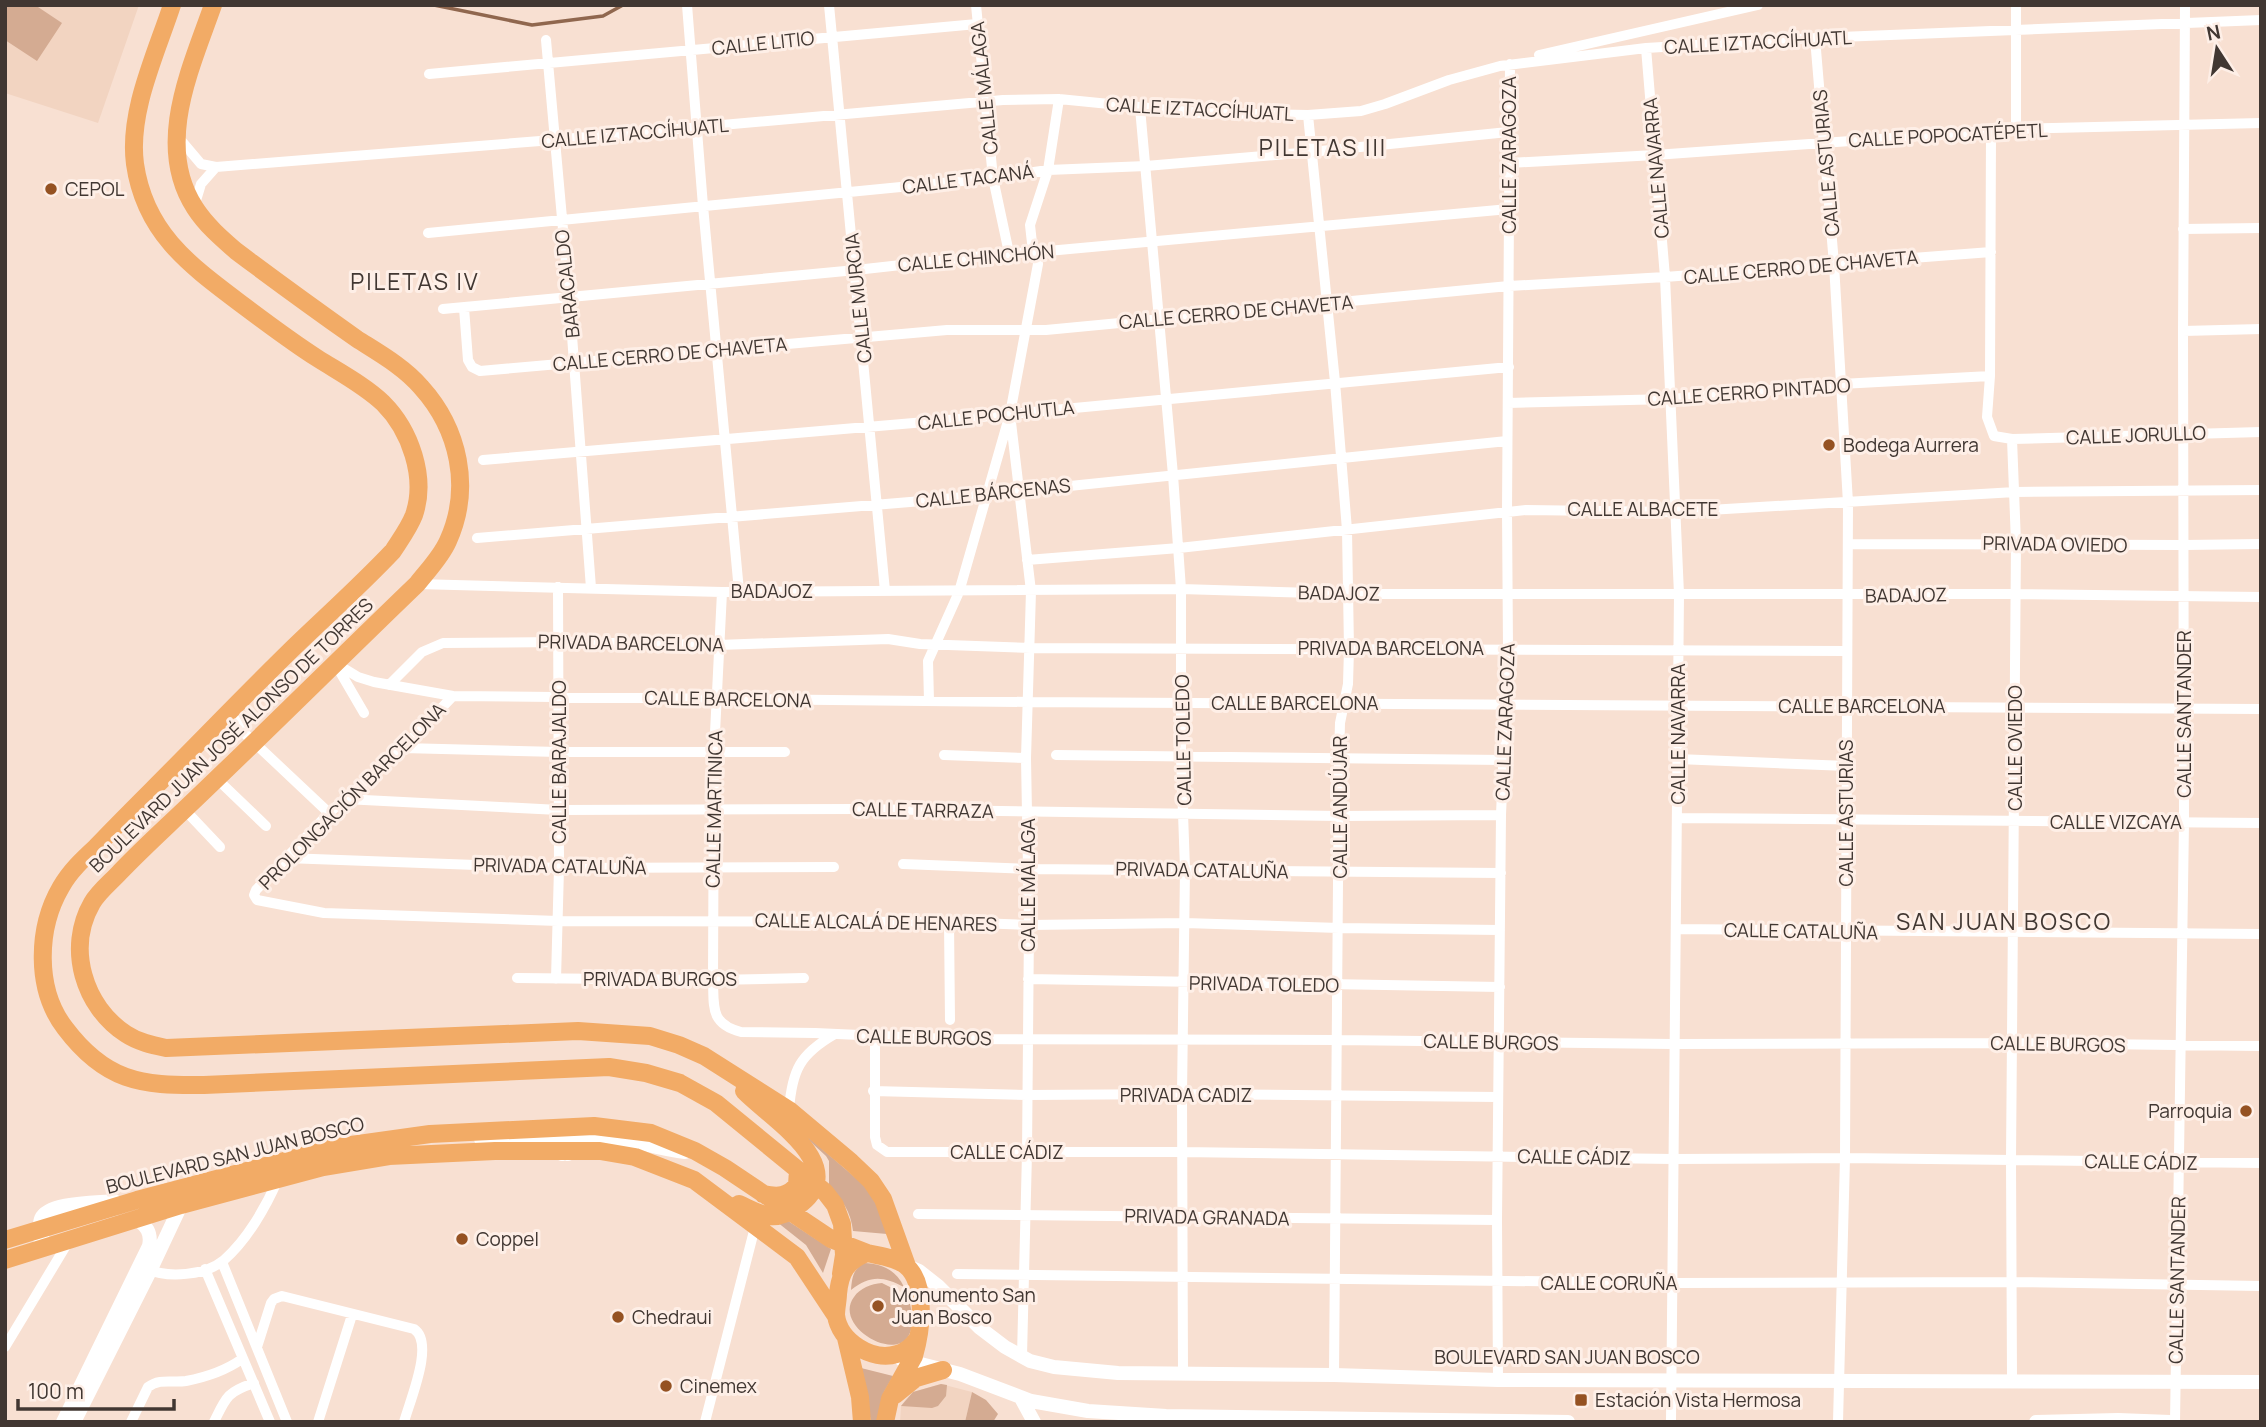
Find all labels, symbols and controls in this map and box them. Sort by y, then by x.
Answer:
north arrow [2182,14,2252,84]
text: N [2204,18,2223,47]
street label: CALLE MÁLAGA [964,20,1004,156]
street label: CALLE IZTACCÍHUATL [1663,24,1853,60]
street label: CALLE LITIO [710,25,816,61]
street label: CALLE ZARAGOZA [1496,76,1522,234]
street label: CALLE ASTURIAS [1807,88,1845,237]
street label: CALLE IZTACCÍHUATL [1105,91,1295,127]
street label: CALLE NAVARRA [1637,97,1675,239]
street label: CALLE IZTACCÍHUATL [540,112,730,154]
street label: CALLE POPOCATÉPETL [1848,117,2049,153]
district label: PILETAS III [1259,131,1387,163]
street label: CALLE TACANÁ [901,158,1035,200]
place label: CEPOL [65,176,125,202]
marker: CEPOL [43,181,59,197]
street label: BARACALDO [548,228,586,339]
street label: CALLE MURCIA [838,232,878,364]
street label: CALLE CHINCHÓN [897,238,1055,278]
street label: CALLE CERRO DE CHAVETA [1683,244,1919,290]
district label: PILETAS IV [350,265,480,297]
street label: CALLE CERRO DE CHAVETA [1118,289,1354,335]
street label: CALLE CERRO DE CHAVETA [552,331,788,377]
street label: CALLE CERRO PINTADO [1647,372,1852,412]
street label: CALLE POCHUTLA [916,394,1076,436]
street label: CALLE JORULLO [2066,420,2207,450]
place label: Bodega Aurrera [1843,432,1979,458]
marker: Bodega Aurrera [1821,437,1837,453]
street label: CALLE BÁRCENAS [914,472,1072,514]
street label: CALLE ALBACETE [1568,496,1718,522]
street label: PRIVADA OVIEDO [1982,530,2128,558]
street label: BADAJOZ [731,578,813,604]
street label: BADAJOZ [1298,579,1380,607]
street label: BADAJOZ [1865,581,1947,609]
street label: BOULEVARD JUAN JOSÉ ALONSO DE TORRES [83,592,379,878]
street label: PRIVADA BARCELONA [538,628,724,658]
street label: CALLE SANTANDER [2171,630,2197,798]
street label: PRIVADA BARCELONA [1298,635,1484,661]
street label: CALLE ZARAGOZA [1489,643,1521,801]
street label: CALLE NAVARRA [1665,663,1691,805]
street label: CALLE TOLEDO [1169,674,1197,806]
street label: CALLE BARAJALDO [546,680,572,844]
street label: CALLE BARCELONA [644,685,812,713]
street label: CALLE OVIEDO [2002,685,2028,811]
street label: CALLE BARCELONA [1211,690,1379,716]
street label: CALLE BARCELONA [1778,693,1946,719]
street label: PROLONGACIÓN BARCELONA [253,697,451,895]
street label: CALLE MARTINICA [700,730,728,888]
street label: CALLE ANDÚJAR [1327,736,1353,878]
street label: CALLE ASTURIAS [1833,739,1859,887]
street label: CALLE TARRAZA [852,796,994,824]
street label: CALLE VIZCAYA [2050,809,2182,835]
street label: CALLE MÁLAGA [1015,818,1041,952]
street label: PRIVADA CATALUÑA [473,851,647,881]
street label: PRIVADA CATALUÑA [1115,855,1289,885]
district label: SAN JUAN BOSCO [1896,905,2112,937]
street label: CALLE ALCALÁ DE HENARES [755,907,998,937]
street label: CALLE CATALUÑA [1724,917,1878,945]
street label: PRIVADA BURGOS [583,966,737,992]
street label: PRIVADA TOLEDO [1189,970,1340,998]
street label: CALLE BURGOS [856,1023,992,1051]
street label: CALLE BURGOS [1423,1028,1559,1056]
street label: CALLE BURGOS [1990,1030,2126,1058]
street label: PRIVADA CADIZ [1120,1082,1252,1108]
place label: Parroquia [2148,1098,2232,1124]
marker: Parroquia [2238,1103,2254,1119]
street label: BOULEVARD SAN JUAN BOSCO [103,1110,367,1200]
street label: CALLE CÁDIZ [950,1139,1064,1165]
street label: CALLE CÁDIZ [1517,1143,1631,1171]
street label: CALLE CÁDIZ [2084,1148,2198,1176]
street label: CALLE SANTANDER [2163,1196,2191,1364]
street label: PRIVADA GRANADA [1124,1203,1290,1231]
place label: Coppel [476,1226,539,1252]
marker: Coppel [454,1231,470,1247]
street label: CALLE CORUÑA [1541,1270,1677,1296]
place label: Monumento San Juan Bosco [892,1282,1036,1330]
marker: Monumento San Juan Bosco [870,1298,886,1314]
place label: Chedraui [632,1304,712,1330]
marker: Chedraui [610,1309,626,1325]
street label: BOULEVARD SAN JUAN BOSCO [1434,1344,1700,1370]
scale bar [18,1368,173,1412]
place label: Cinemex [680,1373,757,1399]
text: 100 m [28,1377,84,1405]
marker: Cinemex [658,1378,674,1394]
place label: Estación Vista Hermosa [1595,1387,1801,1413]
marker: Estación Vista Hermosa [1573,1392,1589,1408]

